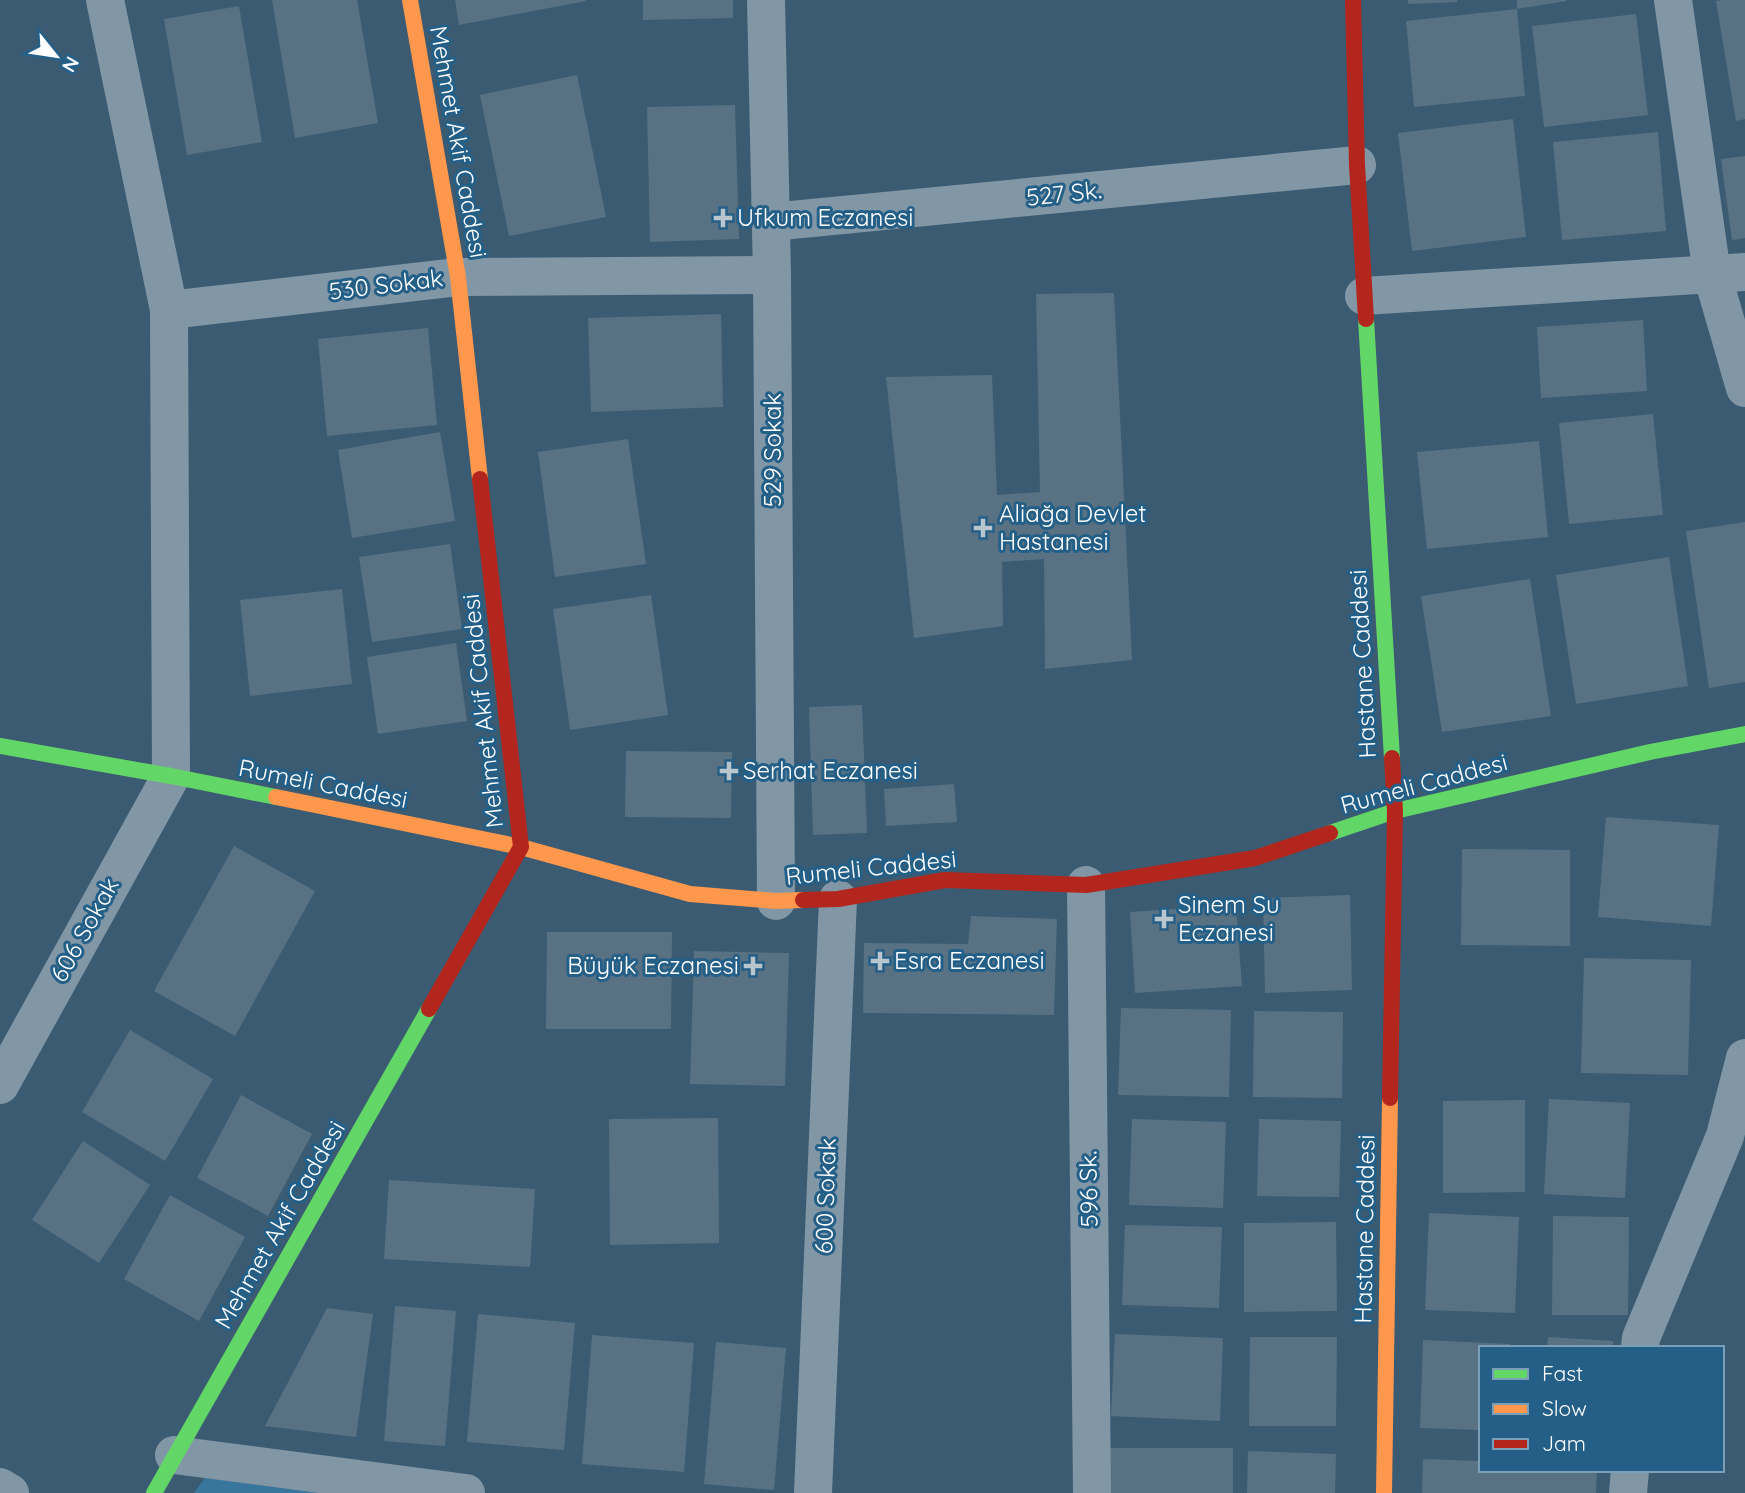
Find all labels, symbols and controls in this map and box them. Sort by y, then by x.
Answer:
north arrow [21,21,91,91]
street label: Mehmet Akif Caddesi [424,23,494,260]
text: N [57,52,85,77]
street label: 527 Sk. [1025,174,1103,212]
place label: Ufkum Eczanesi [737,202,913,232]
marker: Ufkum Eczanesi [715,210,731,226]
street label: 530 Sokak [327,262,445,306]
street label: 529 Sokak [757,393,787,507]
place label: Aliağa Devlet Hastanesi [999,498,1146,556]
marker: Aliağa Devlet Hastanesi [973,518,993,538]
street label: Hastane Caddesi [1342,569,1382,759]
street label: Mehmet Akif Caddesi [455,593,509,830]
street label: Rumeli Caddesi [1337,746,1510,820]
street label: Rumeli Caddesi [236,752,410,814]
place label: Serhat Eczanesi [743,755,918,785]
marker: Serhat Eczanesi [721,763,737,779]
street label: Rumeli Caddesi [784,843,958,891]
street label: 606 Sokak [43,872,125,987]
place label: Sinem Su Eczanesi [1178,889,1280,947]
marker: Sinem Su Eczanesi [1156,911,1172,927]
place label: Esra Eczanesi [894,945,1045,975]
place label: Büyük Eczanesi [567,950,739,980]
marker: Esra Eczanesi [872,953,888,969]
marker: Büyük Eczanesi [745,958,761,974]
street label: Mehmet Akif Caddesi [207,1115,351,1334]
street label: Hastane Caddesi [1347,1134,1381,1324]
street label: 600 Sokak [808,1137,842,1255]
street label: 596 Sk. [1072,1150,1104,1228]
legend [1479,1346,1724,1472]
text: Fast [1542,1360,1583,1386]
text: Slow [1542,1395,1587,1421]
text: Jam [1542,1430,1586,1456]

